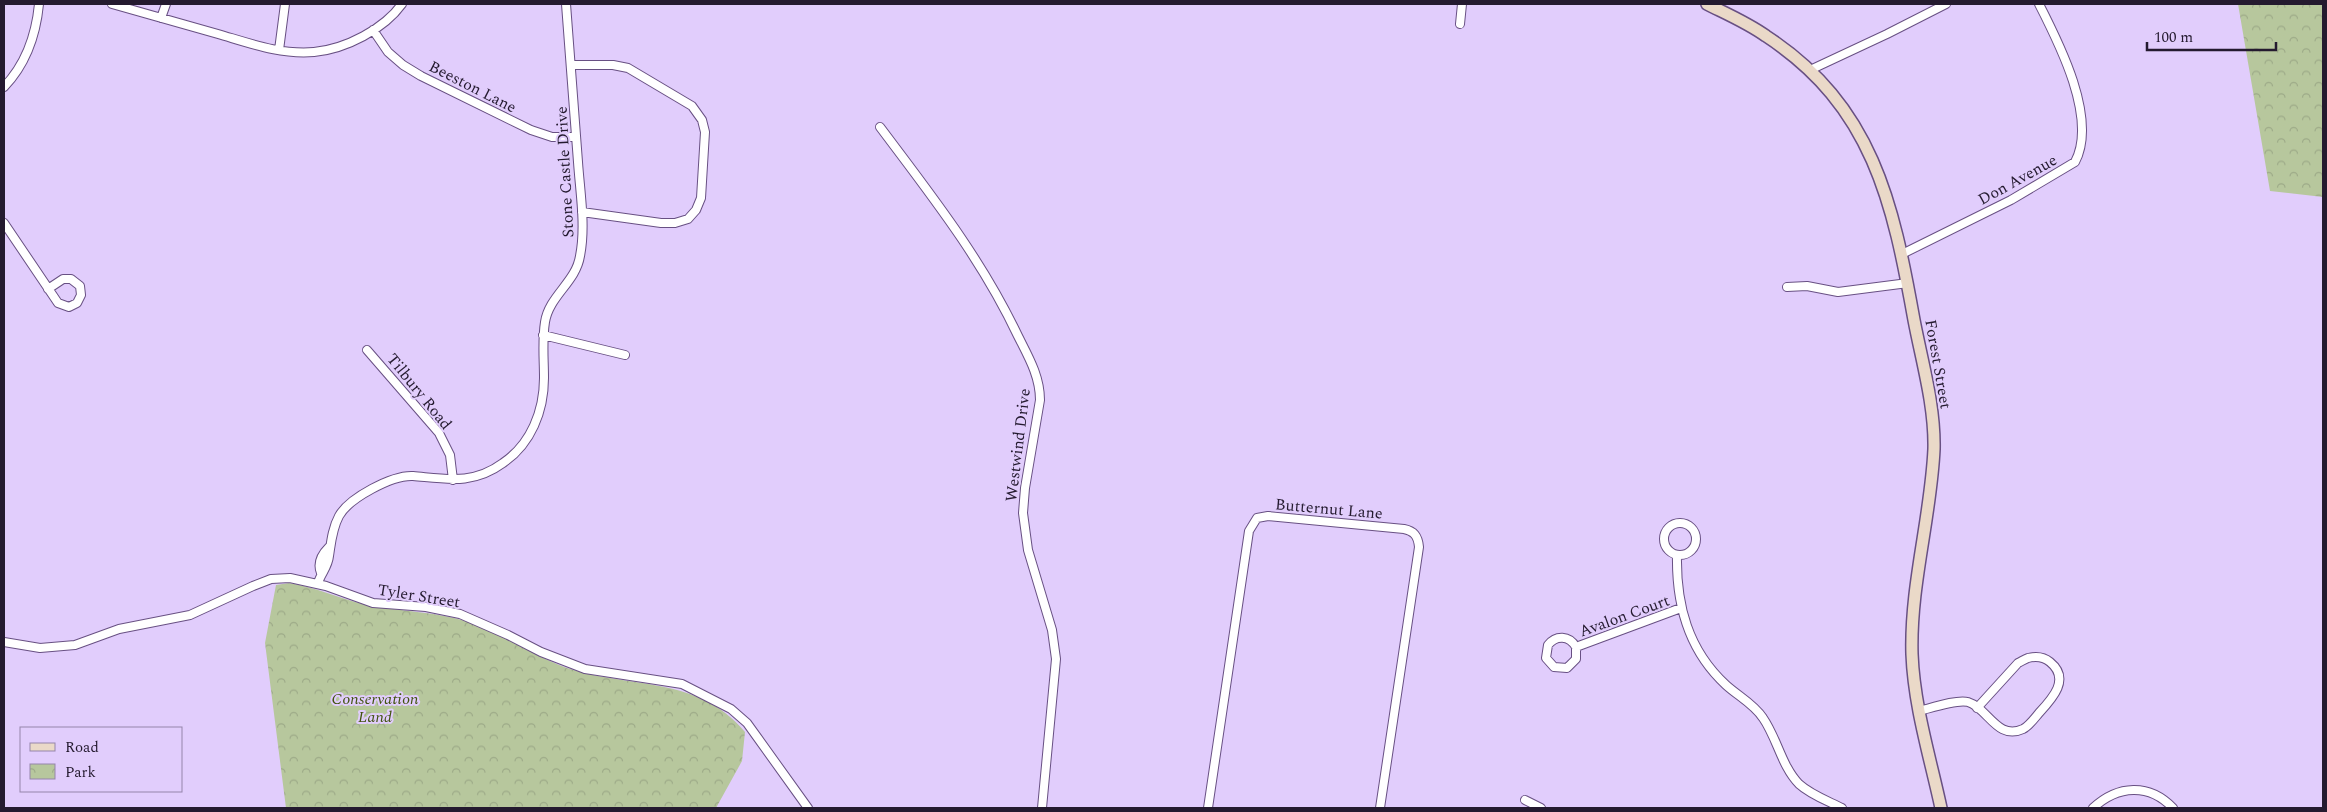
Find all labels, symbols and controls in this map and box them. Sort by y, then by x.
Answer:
scale bar [2147,20,2276,52]
text: 100 m [2154,26,2193,49]
street label: Beeston Lane [425,55,521,119]
street label: Stone Castle Drive [550,106,580,238]
street label: Don Avenue [1974,148,2061,212]
street label: Forest Street [1918,318,1958,411]
street label: Tilbury Road [381,348,458,435]
street label: Westwind Drive [999,387,1037,503]
street label: Butternut Lane [1274,492,1384,526]
street label: Tyler Street [376,578,462,614]
street label: Avalon Court [1576,588,1673,643]
park label: Conservation Land [331,687,419,729]
legend [20,727,182,792]
text: Road [65,736,99,759]
text: Park [65,761,96,784]

